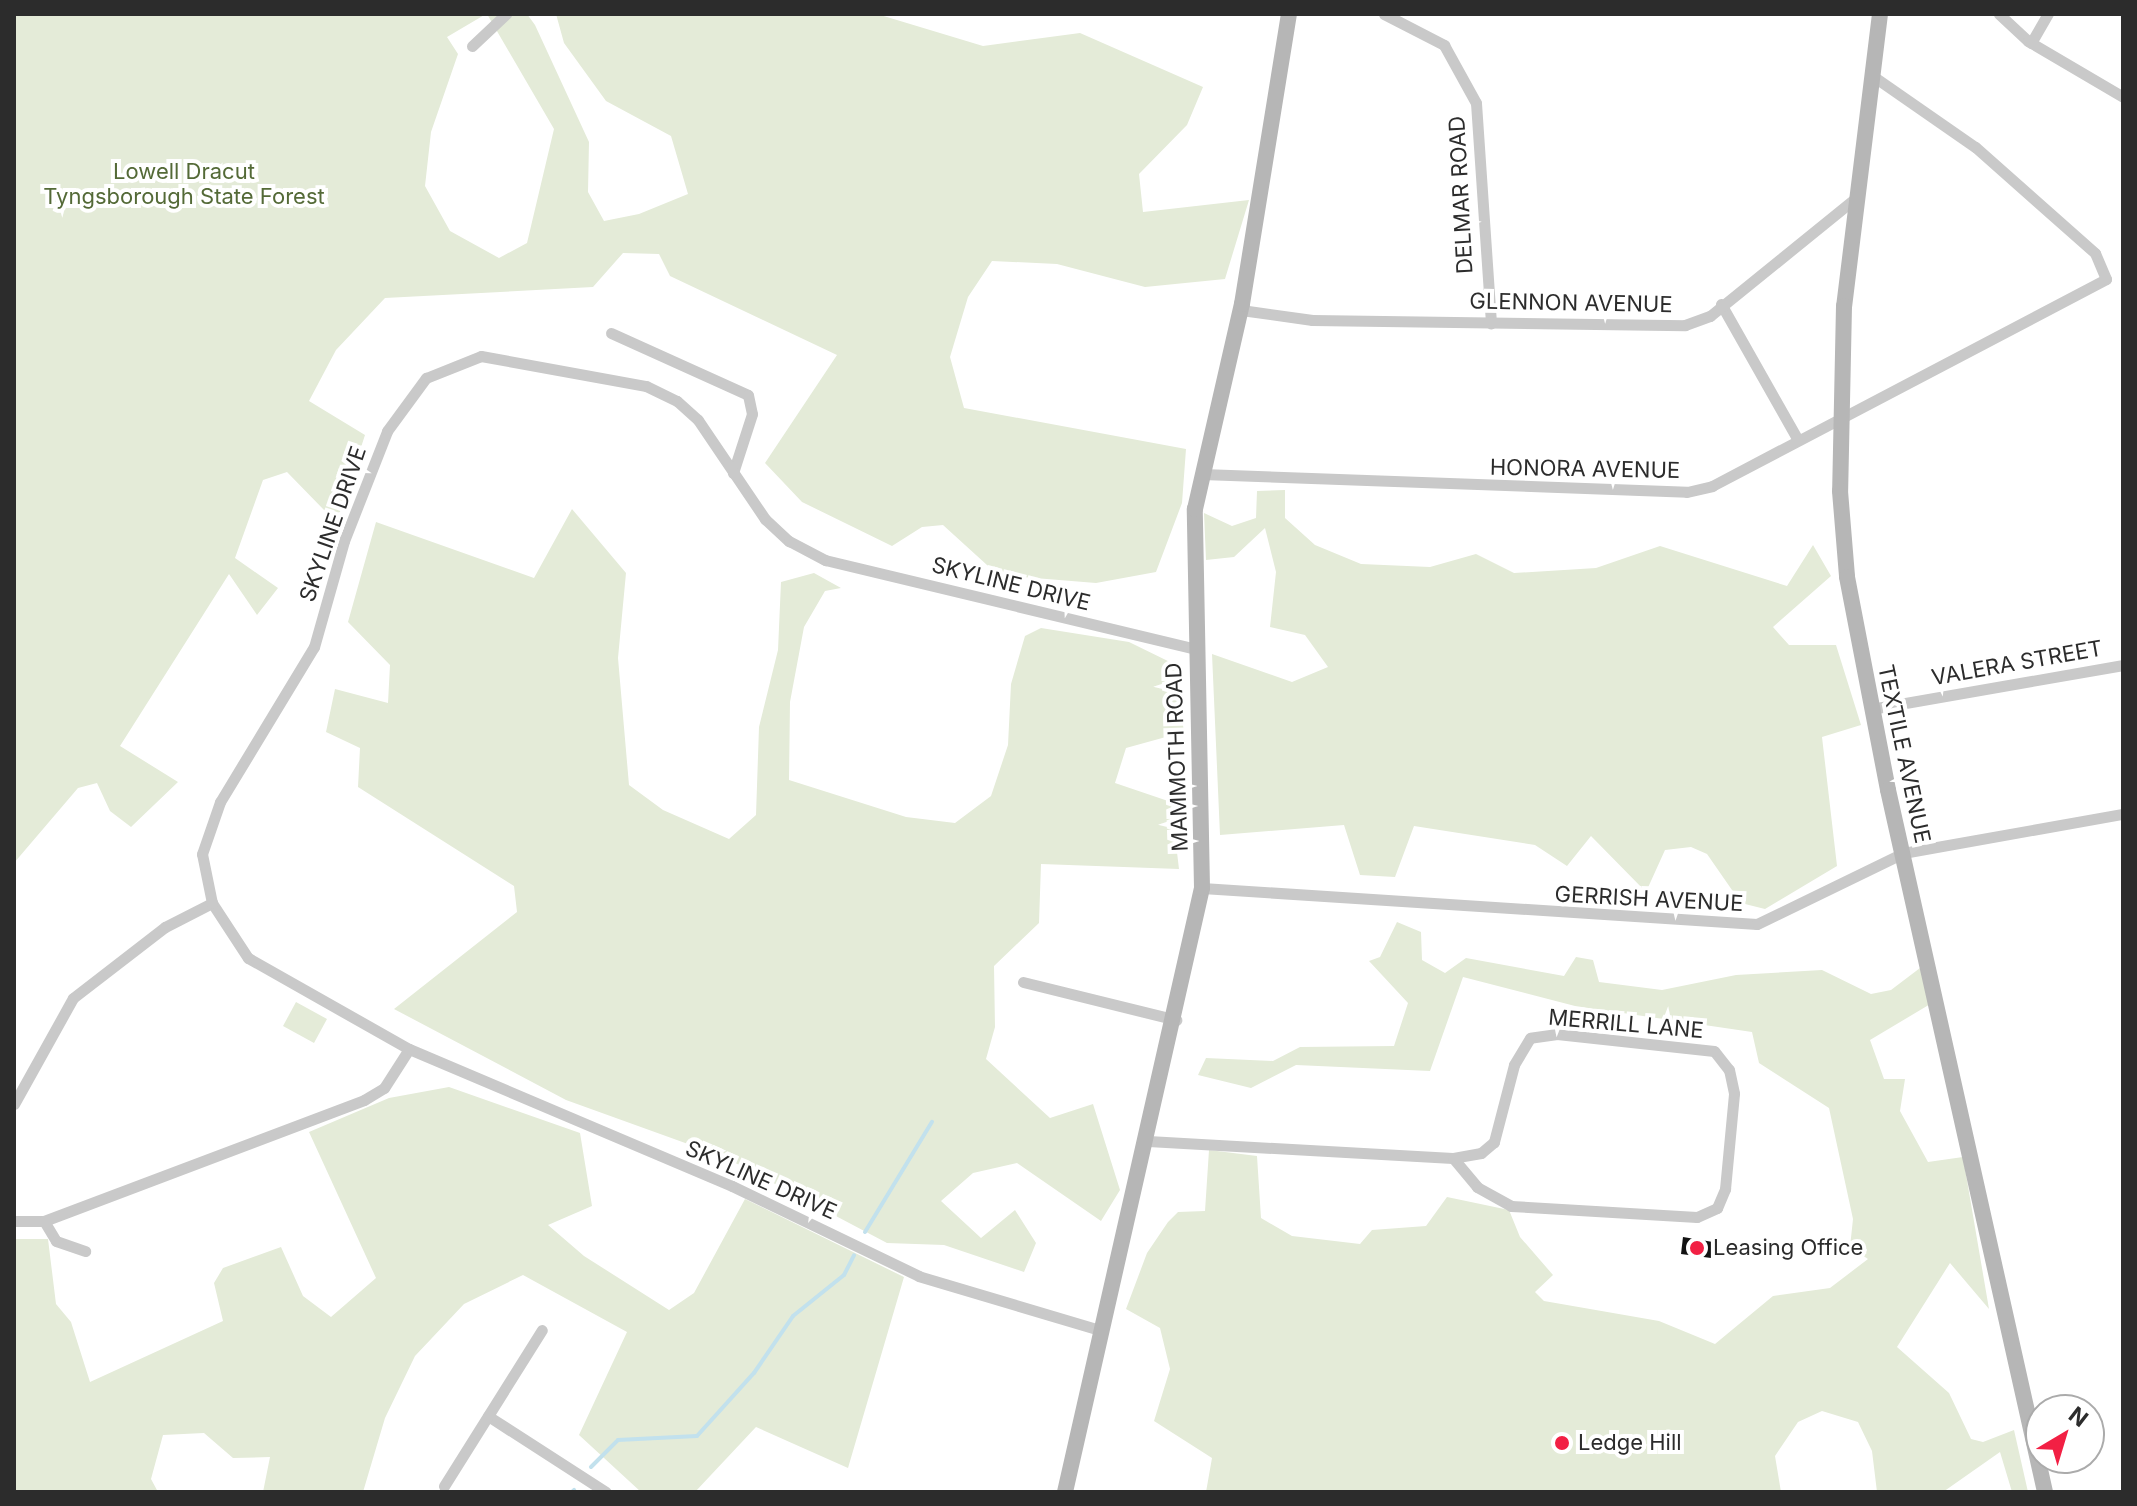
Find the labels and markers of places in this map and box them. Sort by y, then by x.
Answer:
place label: Leasing Office [1713,1235,1863,1261]
marker: Leasing Office [1688,1239,1706,1257]
place label: Ledge Hill [1578,1430,1682,1456]
marker: Ledge Hill [1553,1434,1571,1452]

